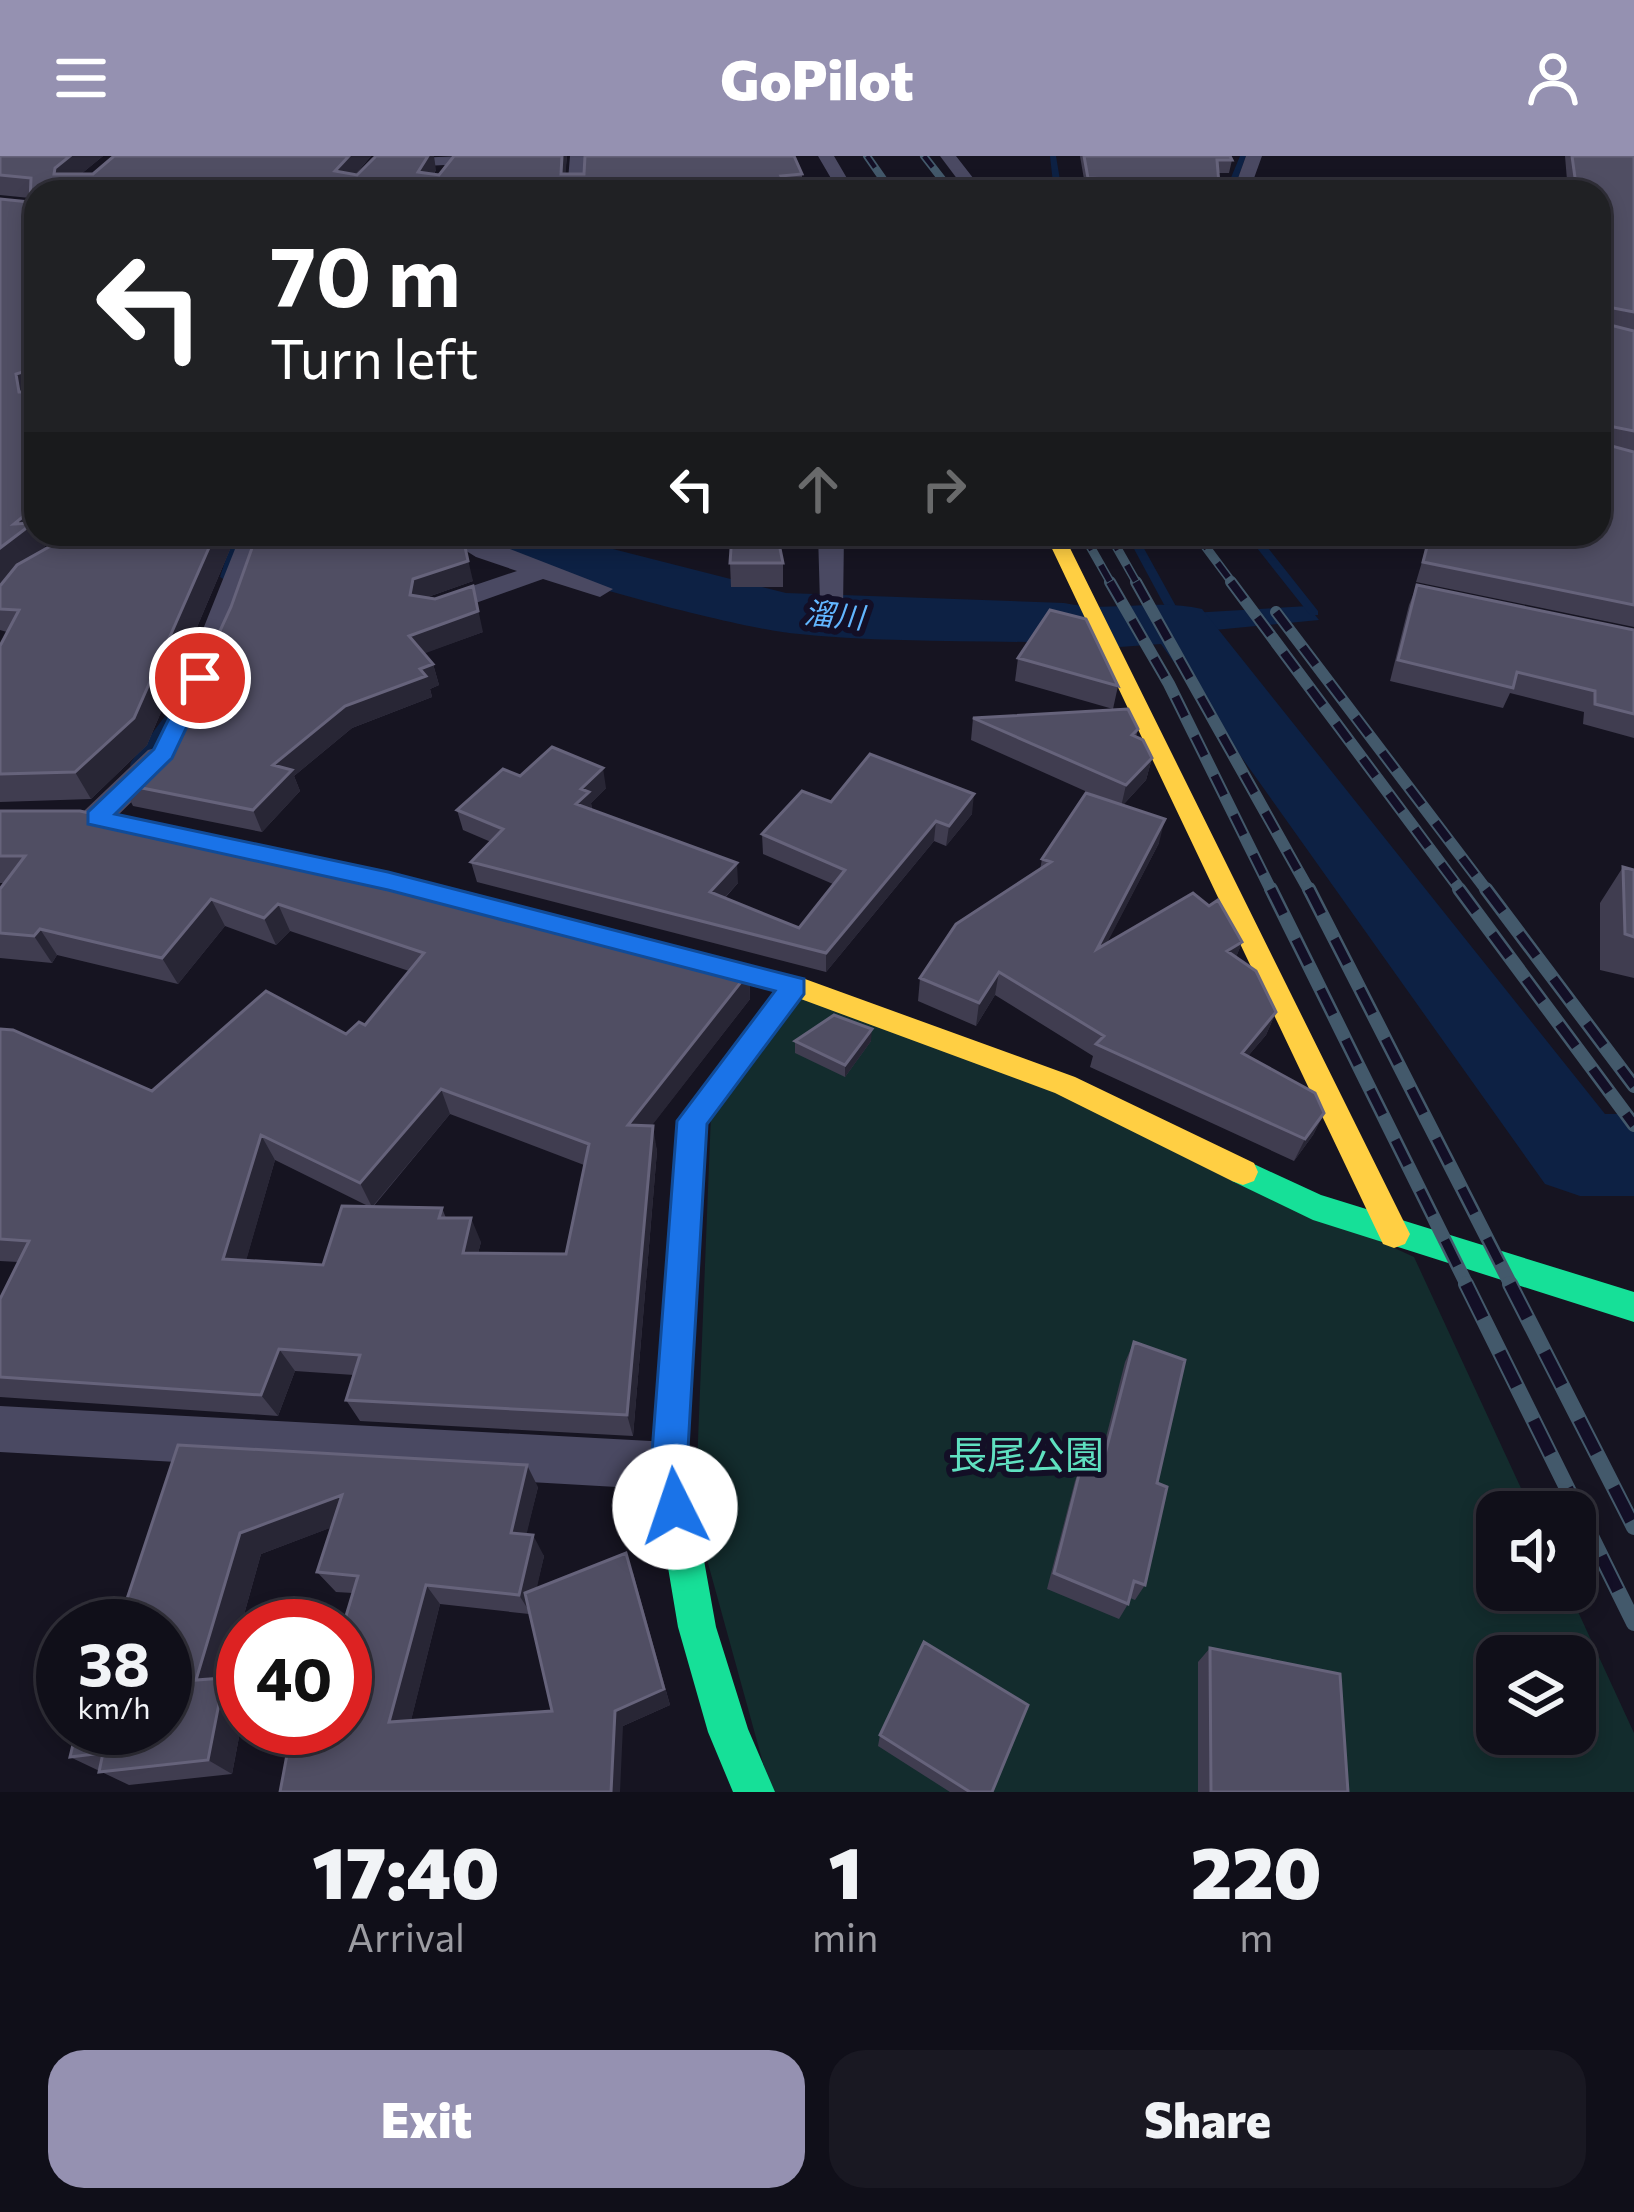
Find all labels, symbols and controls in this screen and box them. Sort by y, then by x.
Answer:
icon: menu [48,45,114,111]
text: GoPilot [720,45,914,111]
icon: person [1520,45,1586,111]
text: 70 m [270,222,461,324]
icon: left [72,228,228,384]
text: Turn left [270,324,478,390]
icon: left [659,456,725,522]
icon: ahead [785,456,851,522]
icon: right [911,456,977,522]
water label: 溜川 [803,592,869,635]
pin [149,627,251,729]
icon: arrive [167,645,233,711]
park label: 長尾公園 [948,1429,1104,1477]
position arrow [612,1444,738,1570]
map controls [1476,1491,1596,1755]
button: sound [1476,1491,1596,1611]
speed limit sign: 40 [216,1599,372,1755]
text: 38 [78,1625,150,1698]
button: layers [1476,1635,1596,1755]
text: km/h [78,1688,150,1725]
text: 17:40 [312,1826,500,1914]
text: 1 [828,1826,862,1914]
text: 220 [1191,1826,1322,1914]
text: Arrival [347,1912,465,1960]
text: min [812,1912,878,1960]
text: m [1239,1912,1273,1960]
button: Exit [48,2050,805,2188]
button: Share [829,2050,1586,2188]

